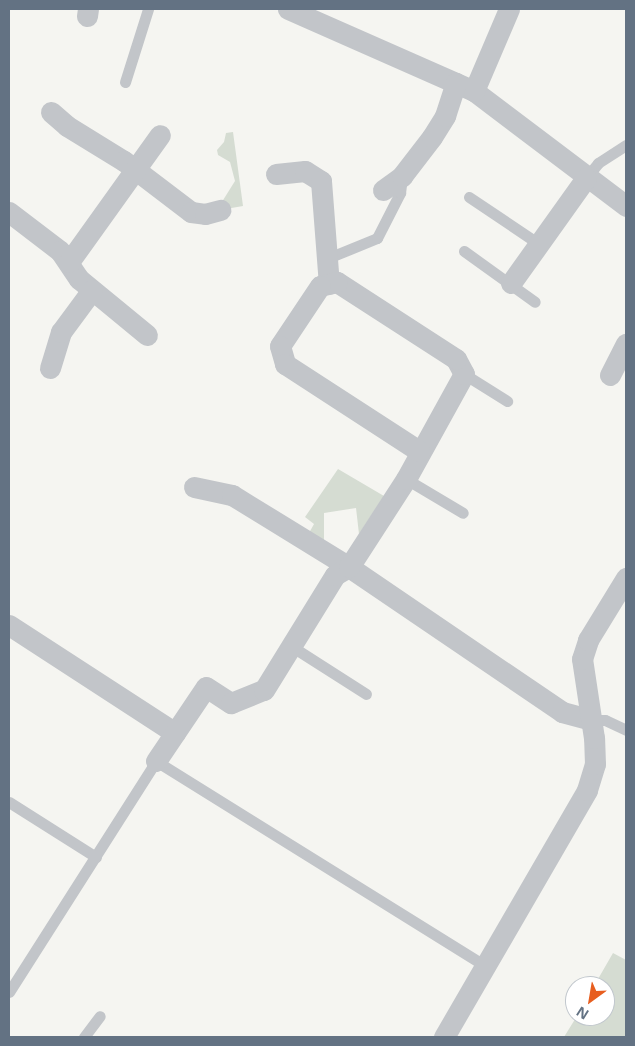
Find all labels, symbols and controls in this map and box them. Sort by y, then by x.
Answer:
north arrow [565,976,615,1026]
text: N [572,1002,592,1024]

